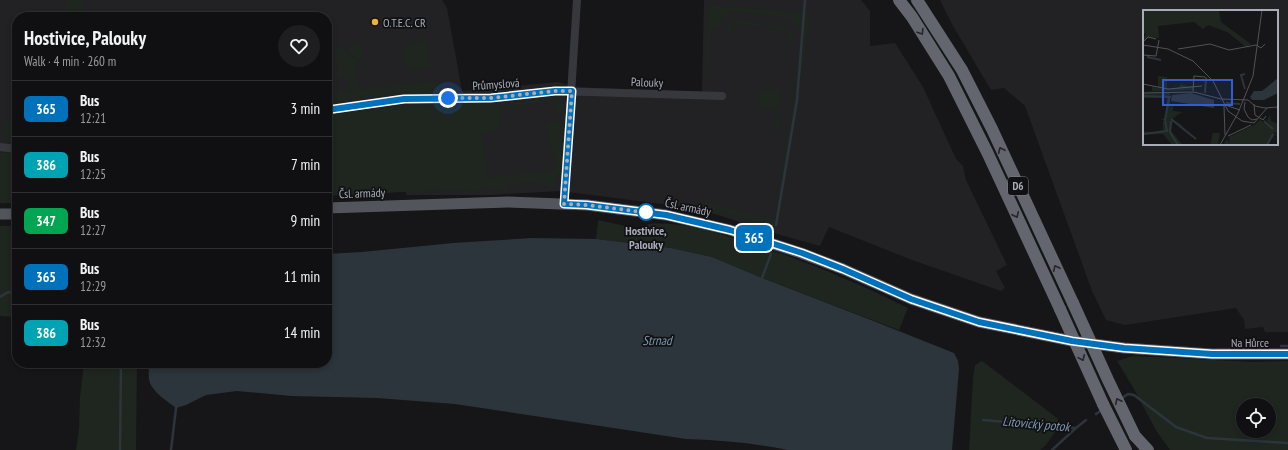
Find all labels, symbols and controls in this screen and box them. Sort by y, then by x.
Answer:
inset map [1143,10,1278,145]
place label: O.T.E.C. CR [383,15,426,30]
marker: O.T.E.C. CR [370,17,380,27]
button: heart [278,25,320,67]
text: Hostivice, Palouky [24,26,146,50]
one-way arrow [917,28,924,35]
text: Walk · 4 min · 260 m [24,53,116,70]
street label: Palouky [631,74,664,90]
street label: Průmyslová [472,75,520,93]
your location [438,88,458,108]
text: Bus [80,91,99,110]
text: 3 min [290,99,320,118]
text: 365 [36,100,56,118]
text: 12:21 [80,110,106,127]
text: Bus [80,147,99,166]
one-way arrow [998,147,1006,154]
text: 7 min [291,155,320,174]
text: 386 [36,156,56,174]
text: 12:25 [80,166,106,183]
road number: D6 [1008,177,1028,195]
street label: Čsl. armády [339,185,386,201]
street label: Čsl. armády [664,195,713,219]
text: Bus [80,203,99,222]
marker: Hostivice, Palouky [637,203,655,221]
text: 9 min [290,211,320,230]
one-way arrow [1011,211,1019,218]
text: 347 [36,212,56,230]
text: 12:27 [80,222,106,239]
place label: Hostivice, Palouky [625,223,667,252]
line badge: 365 [731,225,777,251]
text: 365 [744,229,764,247]
text: Bus [80,259,99,278]
one-way arrow [1053,264,1061,272]
text: 11 min [284,267,320,286]
text: 365 [36,268,56,286]
text: 12:29 [80,278,106,295]
text: Bus [80,315,99,334]
text: 14 min [284,323,320,342]
text: 386 [36,324,56,342]
water label: Strnad [642,332,674,349]
text: 12:32 [80,334,106,351]
street label: Na Hůrce [1231,335,1269,350]
one-way arrow [1077,353,1085,361]
one-way arrow [1115,398,1123,406]
map controls [1236,398,1276,438]
button: locate [1236,398,1276,438]
water label: Litovický potok [1002,413,1072,436]

